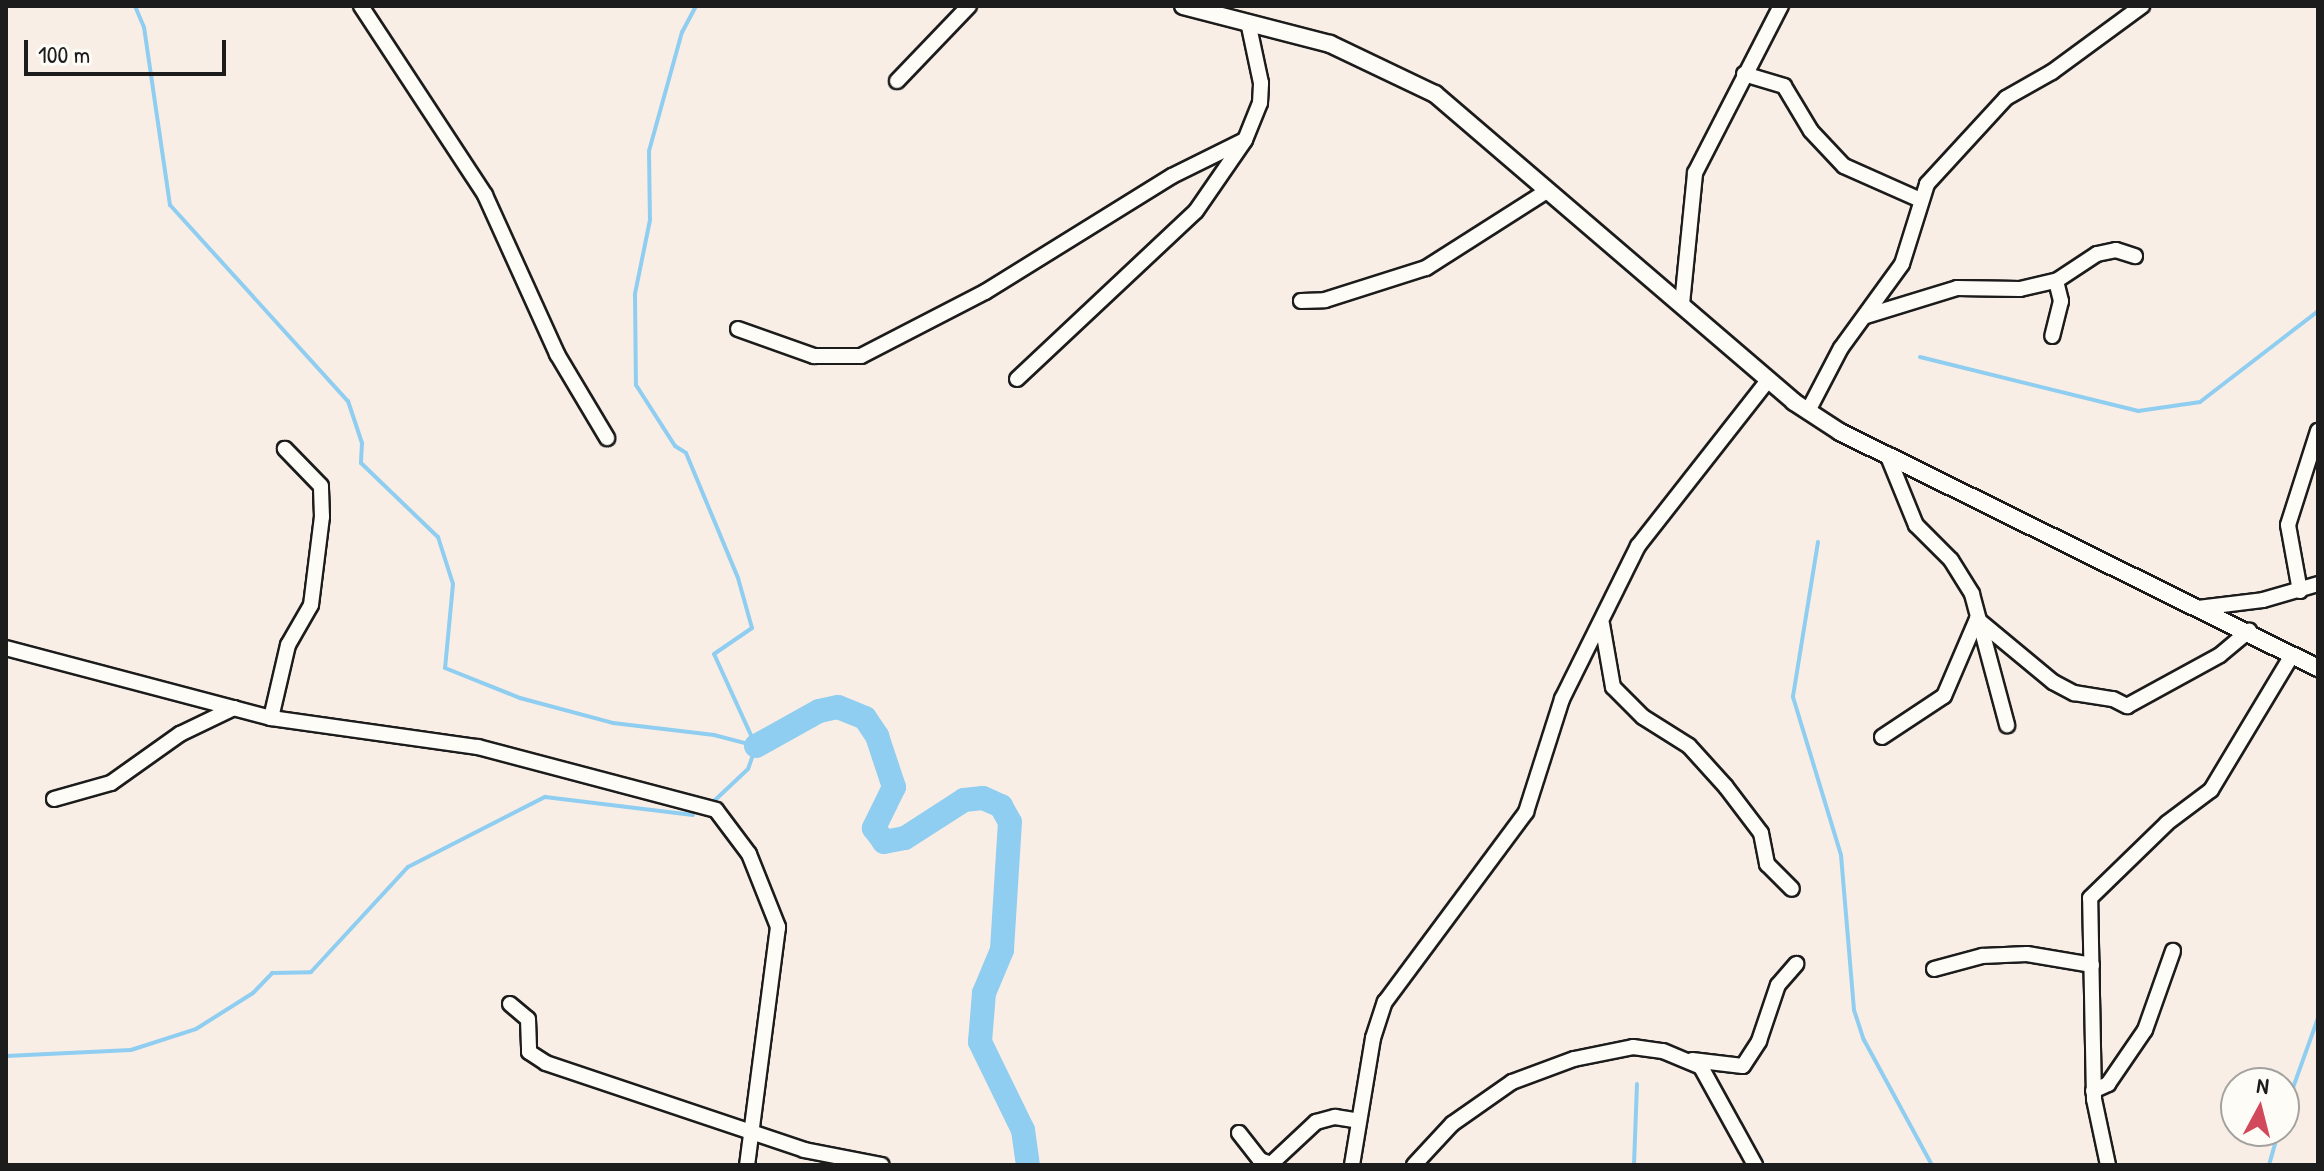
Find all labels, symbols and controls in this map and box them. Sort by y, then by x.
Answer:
scale bar [28,24,230,74]
text: 100 m [38,38,90,70]
north arrow [2220,1067,2300,1147]
text: N [2255,1070,2270,1101]

